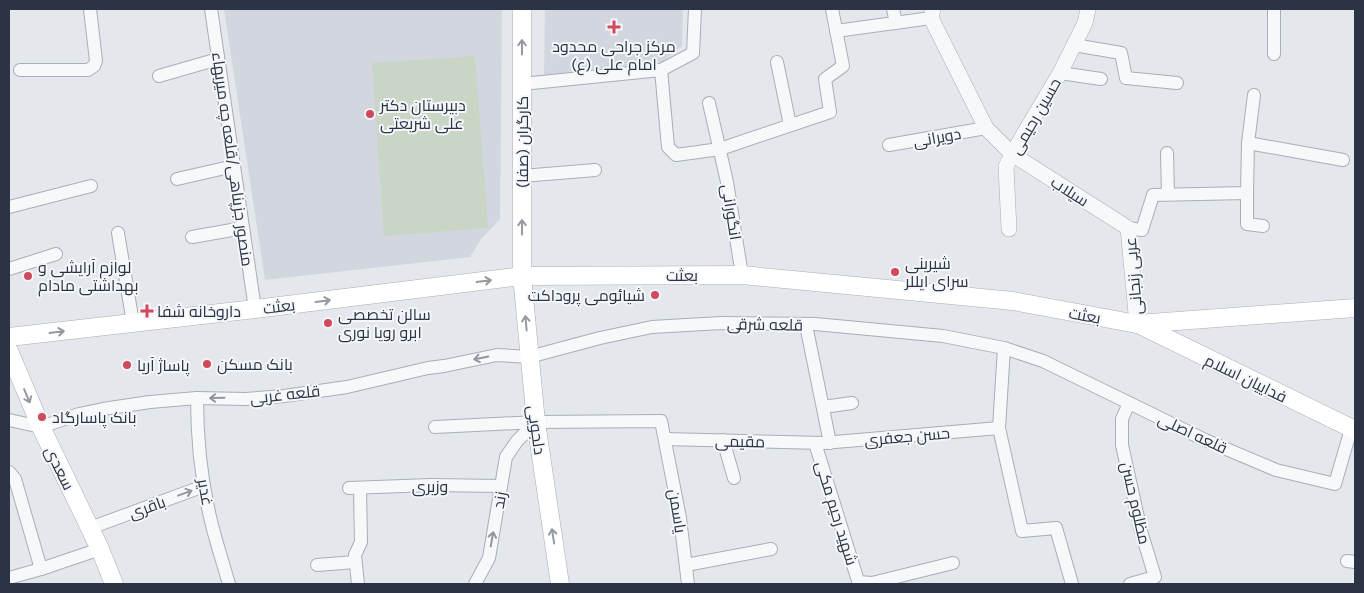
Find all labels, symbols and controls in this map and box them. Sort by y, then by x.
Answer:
marker: مرکز جراحی محدود امام علی (ع) [607,20,621,34]
place label: مرکز جراحی محدود امام علی (ع) [552,37,676,76]
one-way arrow [517,39,527,56]
street label: منصور جزپناهی/قلعه چه میربهاء [206,51,257,268]
street label: حسین رحیمی [1006,75,1066,158]
place label: دبیرستان دکتر علی شریعتی [379,96,466,134]
street label: کارگران (صفا) [513,96,533,188]
marker: دبیرستان دکتر علی شریعتی [364,108,376,120]
street label: دویرانی [912,124,963,152]
street label: سیلاب [1047,172,1092,211]
street label: انگورانی [717,183,745,241]
one-way arrow [517,219,527,236]
street label: عربی زنجانی [1121,236,1147,316]
place label: شیرینی سرای ایللر [904,254,968,292]
place label: لوازم آرایشی و بهداشتی مادام [38,258,139,297]
street label: بعثت [666,266,698,285]
marker: شیرینی سرای ایللر [889,266,901,278]
marker: لوازم آرایشی و بهداشتی مادام [22,270,34,282]
one-way arrow [476,275,492,285]
place label: شیائومی پروداکت [528,286,645,307]
marker: شیائومی پروداکت [649,289,661,301]
street label: بعثت [262,295,296,318]
one-way arrow [315,296,331,306]
place label: داروخانه شفا [157,302,241,321]
street label: بعثت [1067,303,1102,328]
marker: داروخانه شفا [141,305,153,317]
place label: سالن تخصصی ابرو رویا نوری [338,305,431,343]
street label: قلعه شرقی [727,314,803,336]
one-way arrow [521,315,531,331]
marker: سالن تخصصی ابرو رویا نوری [322,317,334,329]
one-way arrow [49,327,65,337]
street label: فداییان اسلام [1201,350,1290,408]
one-way arrow [473,354,489,364]
place label: بانک مسکن [217,355,293,375]
place label: پاساژ آریا [137,356,190,377]
marker: بانک مسکن [201,358,213,370]
marker: پاساژ آریا [121,359,133,371]
street label: قلعه غربی [249,381,321,409]
one-way arrow [24,388,33,403]
one-way arrow [209,393,226,403]
street label: دلجویی [523,404,549,456]
place label: بانک پاسارگاد [52,408,137,429]
street label: قلعه اصلی [1155,409,1230,459]
marker: بانک پاسارگاد [36,411,48,423]
street label: حسن جعفری [863,423,951,451]
street label: مقیمی [715,432,765,452]
street label: سعدی [40,443,78,494]
street label: شهید رحیم مکی [810,459,861,568]
street label: مظلوم حسن [1115,460,1154,547]
street label: غدیر [194,476,217,507]
street label: وزیری [412,477,448,497]
one-way arrow [176,488,192,497]
street label: یاسمن [664,488,690,535]
street label: زند [489,490,510,510]
street label: باقری [126,492,169,524]
one-way arrow [548,528,558,544]
one-way arrow [488,532,498,548]

